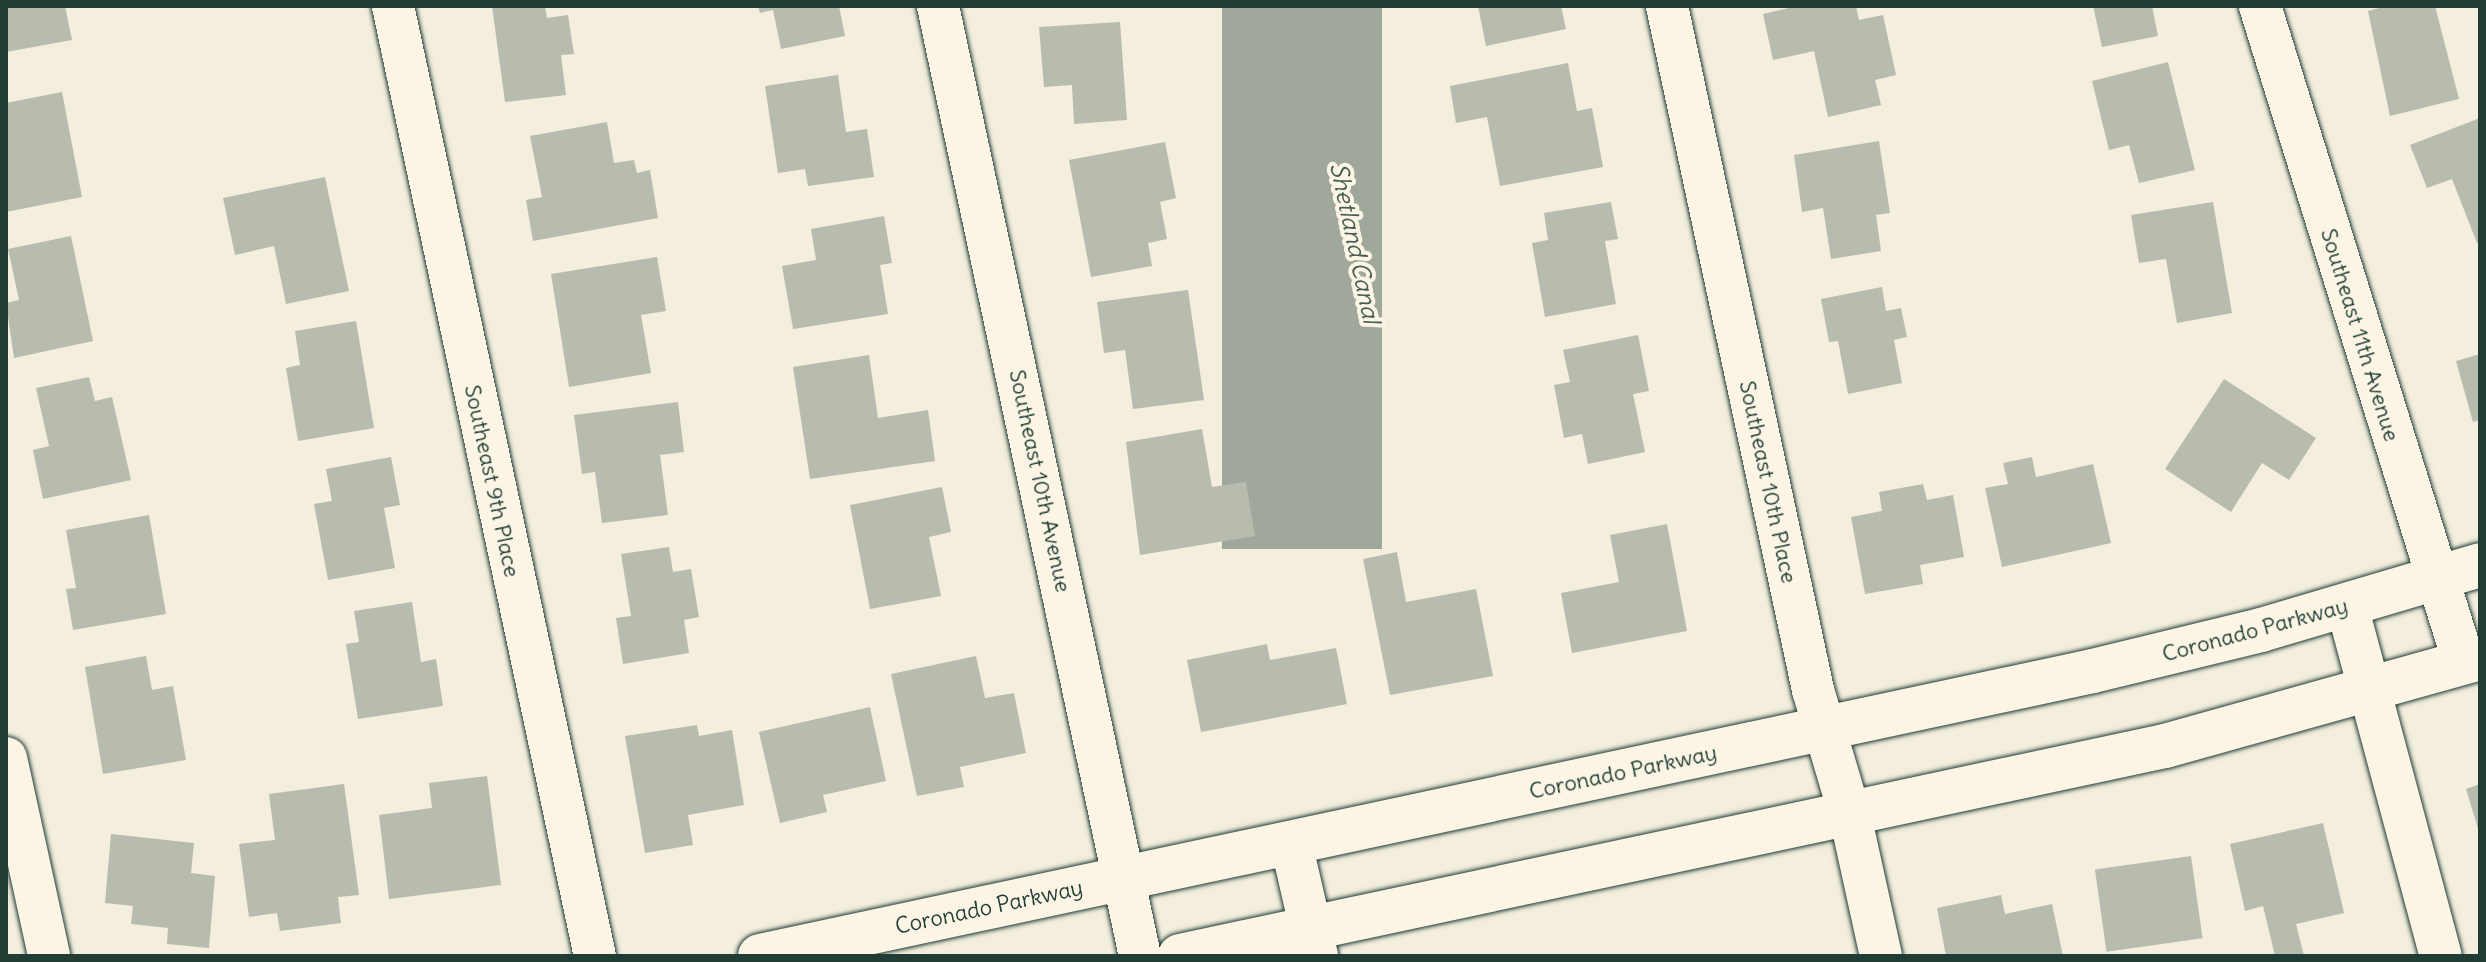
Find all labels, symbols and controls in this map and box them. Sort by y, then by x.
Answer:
water label: Shetland Canal [1324,160,1386,326]
street label: Southeast 11th Avenue [2315,225,2405,445]
street label: Southeast 10th Avenue [1003,367,1077,595]
street label: Southeast 10th Place [1734,378,1802,586]
street label: Southeast 9th Place [459,382,525,580]
street label: Coronado Parkway [2159,593,2351,667]
street label: Coronado Parkway [1527,739,1719,805]
street label: Coronado Parkway [893,874,1085,940]

